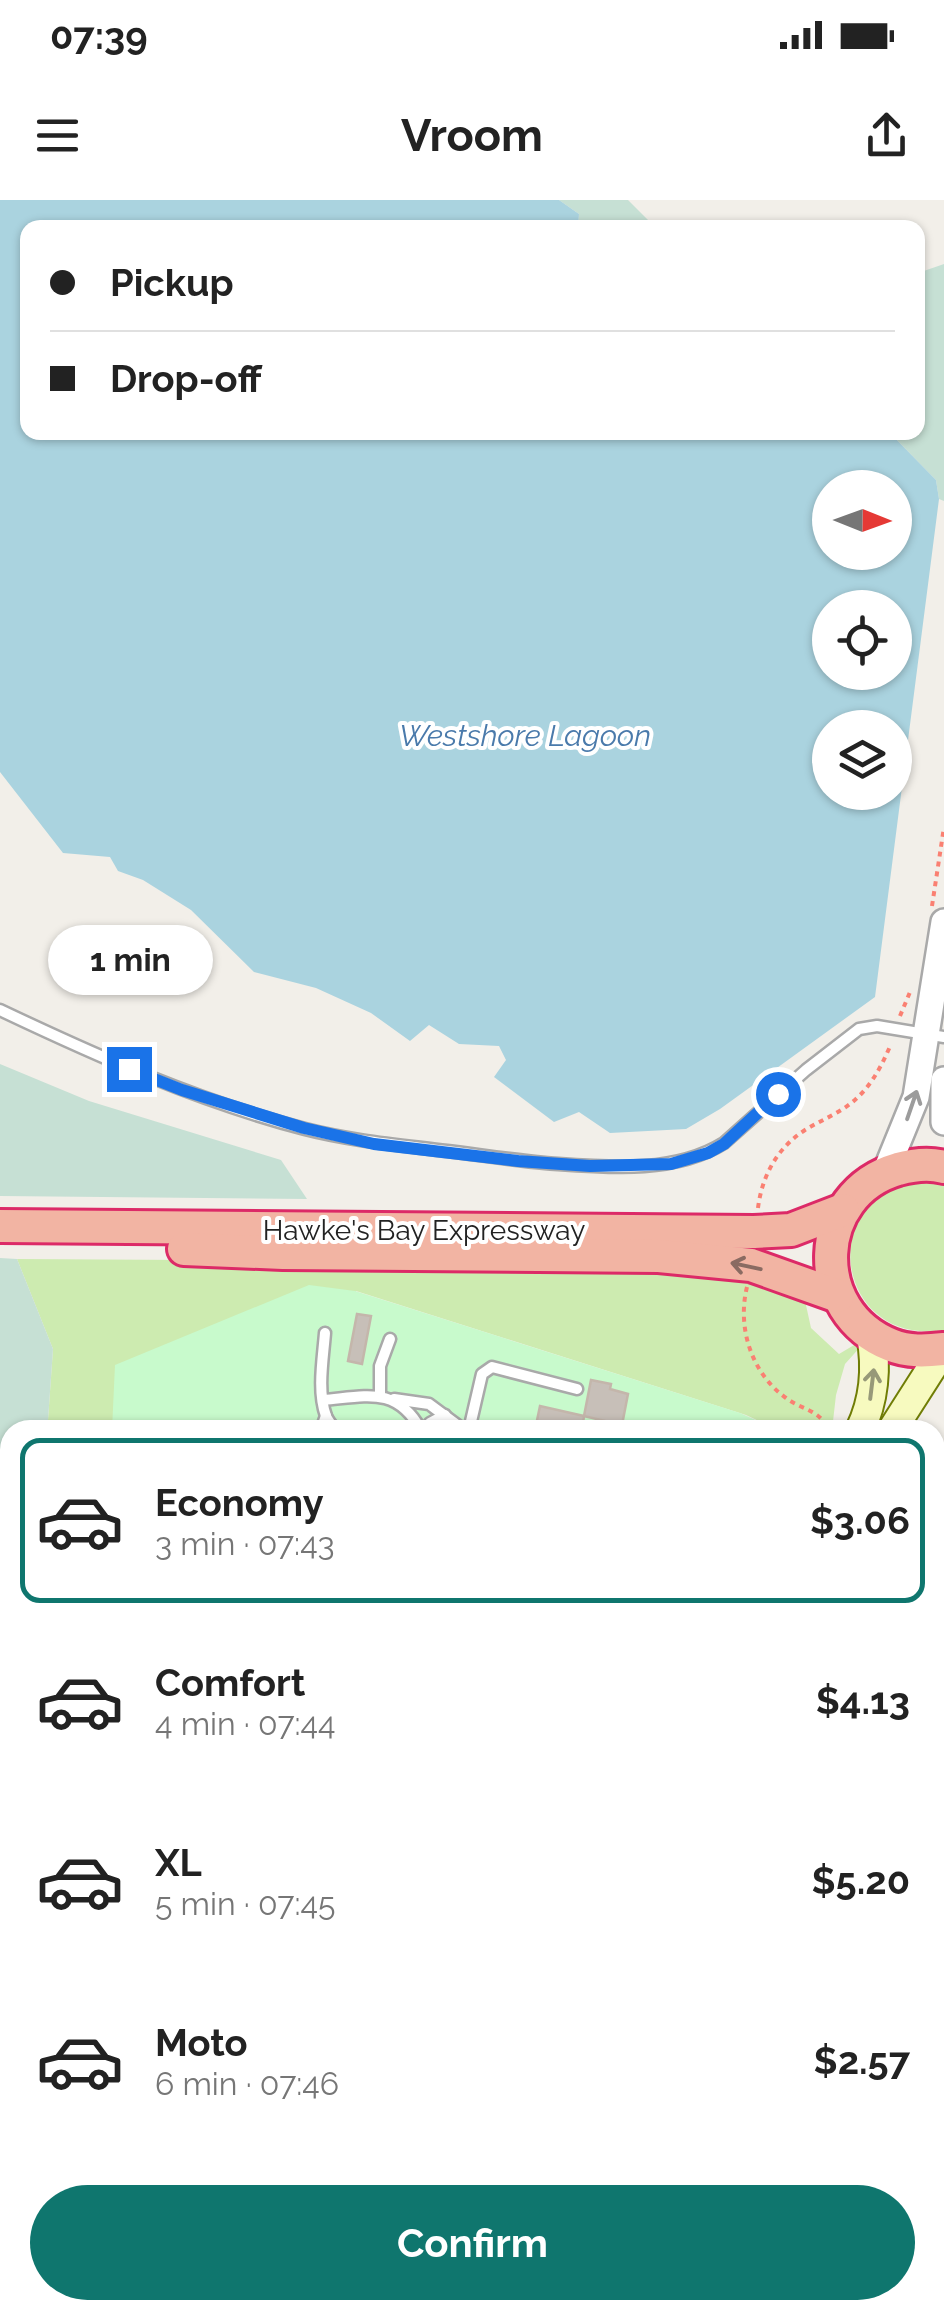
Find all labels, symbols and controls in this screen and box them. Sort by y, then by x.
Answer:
text: 07:39 [50,13,148,58]
icon: menu [30,108,85,163]
icon: share [859,108,914,163]
text: Vroom [401,109,543,162]
text: Pickup [110,260,234,305]
text: Drop-off [110,356,262,401]
north arrow [812,470,912,570]
map controls [812,470,912,810]
button: locate [812,590,912,690]
button: layers [812,710,912,810]
water label: Westshore Lagoon [399,718,651,753]
callout: 1 min [46,924,212,994]
text: 1 min [90,941,171,978]
route end [107,1047,152,1092]
route start [756,1072,801,1117]
one-way arrow [904,1091,922,1122]
street label: Hawke's Bay Expressway [263,1214,585,1247]
one-way arrow [731,1255,763,1274]
one-way arrow [863,1368,881,1400]
icon: car [35,1476,125,1566]
text: Economy [155,1480,324,1525]
text: $3.06 [810,1498,910,1543]
text: 3 min · 07:43 [155,1525,335,1562]
icon: car [35,1656,125,1746]
text: Comfort [155,1660,305,1705]
text: $4.13 [816,1678,910,1723]
text: 4 min · 07:44 [155,1705,335,1742]
icon: car [35,1836,125,1926]
text: XL [155,1840,202,1885]
text: $5.20 [812,1858,910,1903]
text: 5 min · 07:45 [155,1885,335,1922]
icon: car [35,2016,125,2106]
text: Moto [155,2020,248,2065]
text: $2.57 [814,2038,910,2083]
text: 6 min · 07:46 [155,2065,339,2102]
button: Confirm [30,2185,915,2300]

